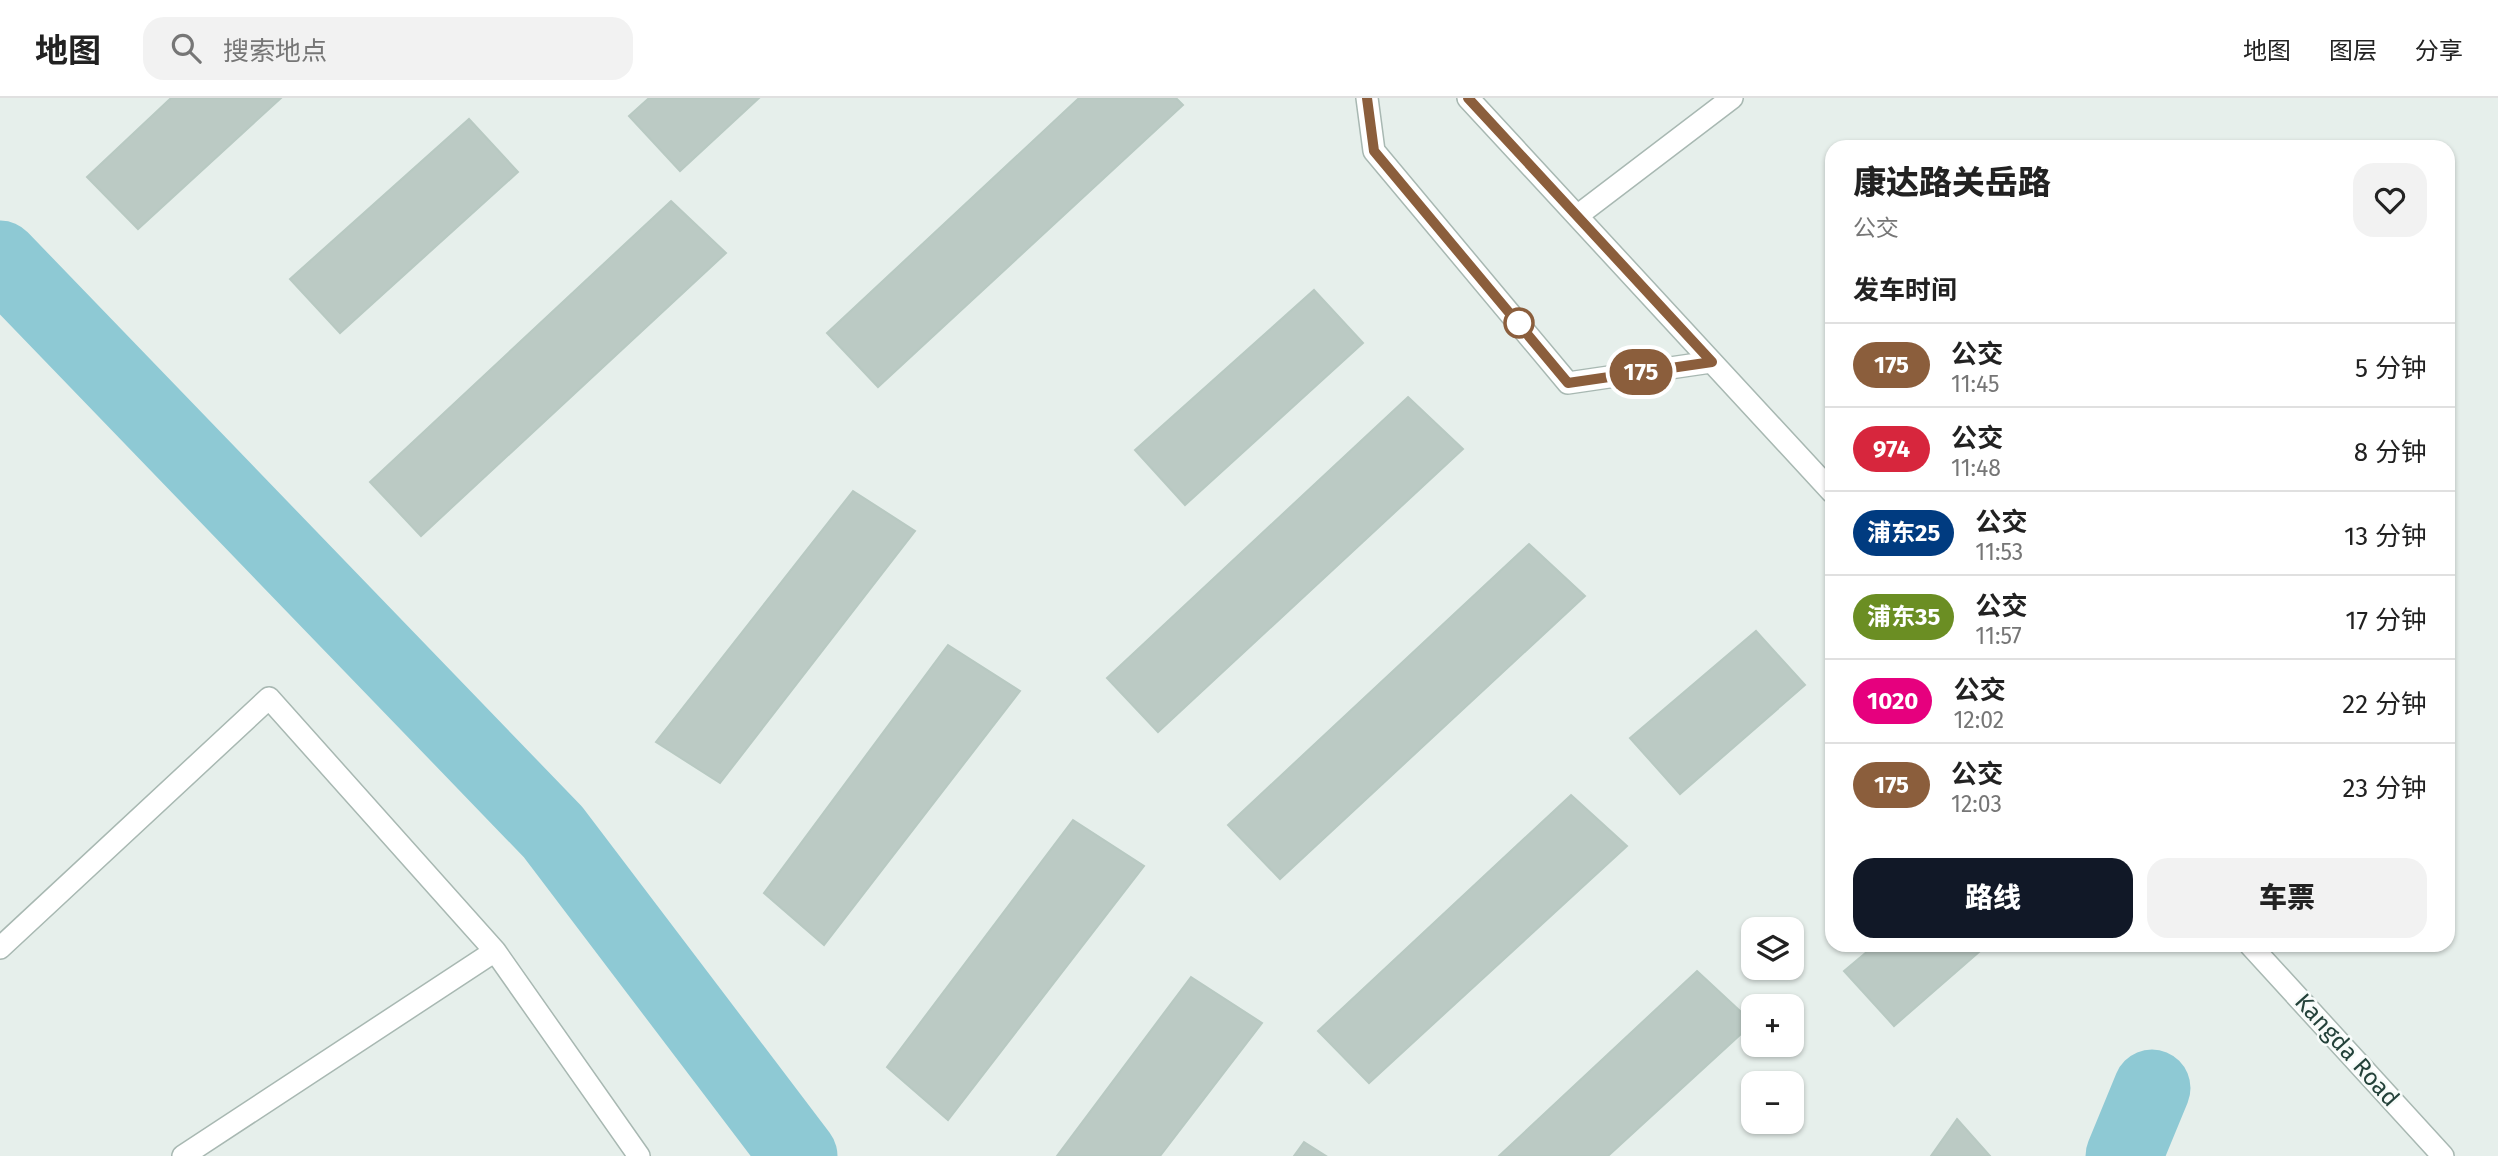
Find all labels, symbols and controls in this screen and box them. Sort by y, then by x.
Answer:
search box [143,17,633,80]
icon: search [167,29,205,67]
text: 地图 [35,31,101,71]
text: 搜索地点 [223,36,327,67]
text: 地图 [2243,37,2291,65]
text: 图层 [2329,37,2377,65]
text: 分享 [2415,37,2463,65]
text: 康达路关岳路 [1853,163,2051,203]
button: heart [2353,163,2427,237]
text: 公交 [1853,214,1899,242]
text: 发车时间 [1853,275,1957,306]
unlabelled marker [1504,308,1534,338]
text: 公交 [1951,339,2003,370]
line badge: 175 [1601,349,1681,395]
text: 175 [1874,351,1909,379]
text: 5 分钟 [2355,353,2427,384]
text: 175 [1624,358,1658,386]
text: 11:45 [1951,370,2000,398]
text: 公交 [1951,423,2003,454]
text: 974 [1873,435,1910,463]
text: 8 分钟 [2354,437,2427,468]
text: 11:48 [1951,454,2001,482]
text: 公交 [1975,507,2027,538]
text: 浦东25 [1867,519,1940,547]
text: 13 分钟 [2344,521,2427,552]
text: 11:53 [1975,538,2023,566]
text: 公交 [1975,591,2027,622]
text: 浦东35 [1867,603,1940,631]
text: 17 分钟 [2345,605,2427,636]
text: 11:57 [1975,622,2022,650]
text: 公交 [1953,675,2005,706]
text: 1020 [1867,687,1918,715]
text: 22 分钟 [2342,689,2427,720]
text: 12:02 [1953,706,2004,734]
text: 公交 [1951,759,2003,790]
text: 175 [1874,771,1909,799]
text: 23 分钟 [2342,773,2427,804]
text: 12:03 [1951,790,2002,818]
button: 路线 [1853,858,2133,938]
button: 车票 [2147,858,2427,938]
map controls [1741,917,1804,1134]
button: layers [1741,917,1804,980]
street label: Kangda Road [2289,988,2405,1112]
button: + [1741,994,1804,1057]
button: − [1741,1071,1804,1134]

